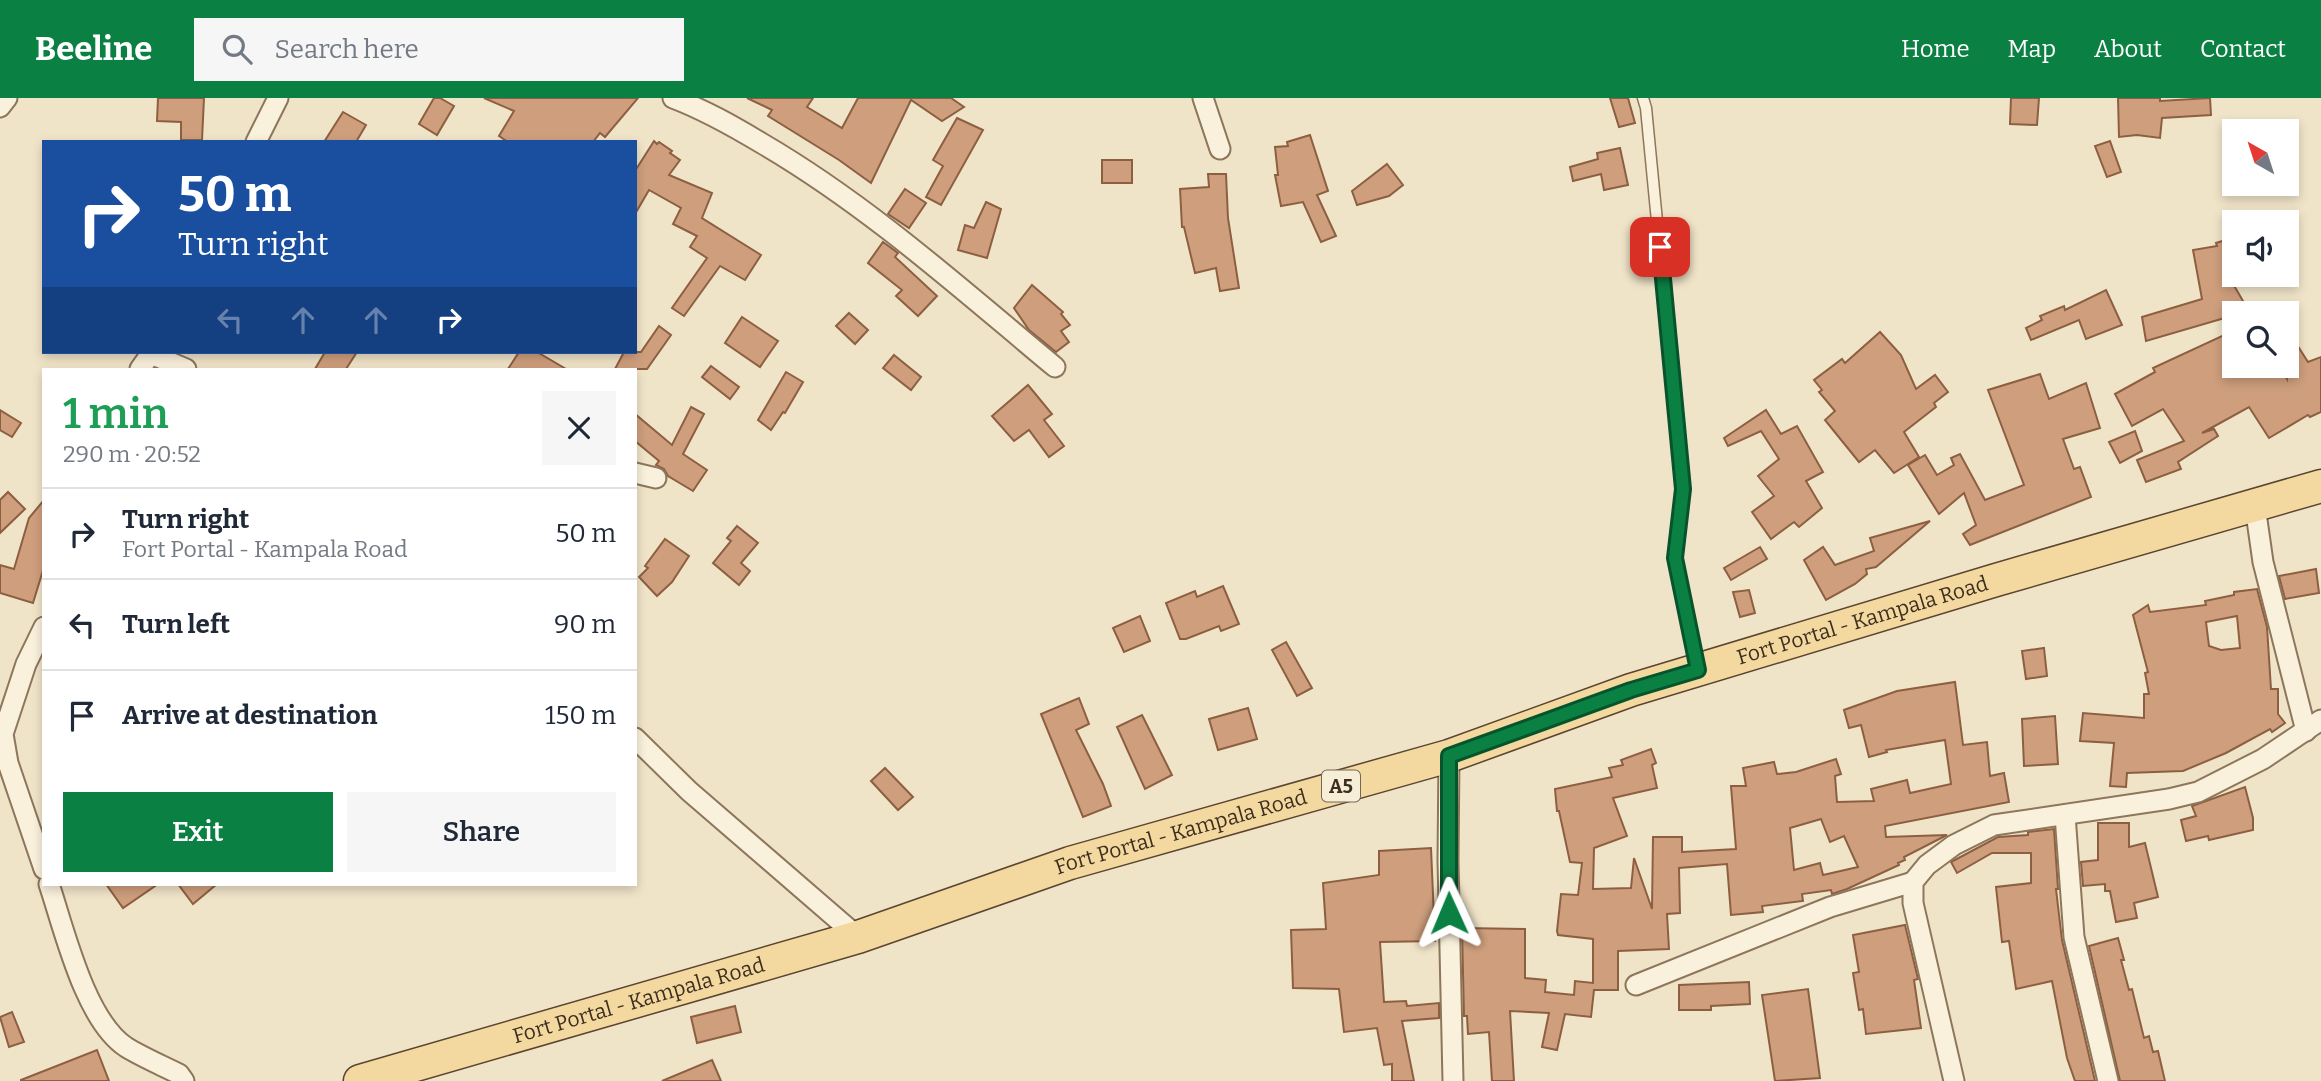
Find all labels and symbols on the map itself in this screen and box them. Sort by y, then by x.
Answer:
north arrow [2222,119,2300,196]
pin [1630,217,1690,277]
street label: Fort Portal - Kampala Road [1734,570,1991,670]
road number: A5 [1322,771,1360,802]
street label: Fort Portal - Kampala Road [1051,784,1310,880]
position arrow [1412,876,1486,950]
street label: Fort Portal - Kampala Road [510,952,768,1049]

